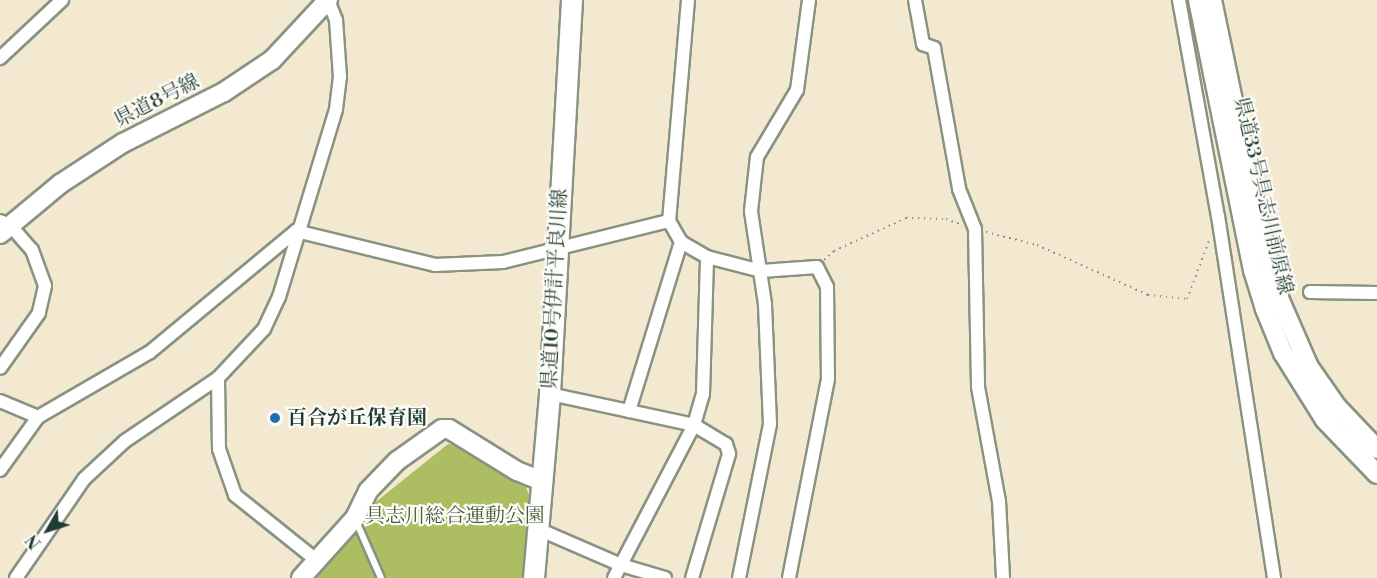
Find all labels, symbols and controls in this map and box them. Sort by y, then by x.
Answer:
street label: 県道8号線 [110,69,204,133]
street label: 県道33号具志川前原線 [1229,95,1297,297]
street label: 県道10号伊計平良川線 [538,188,572,390]
place label: 百合が丘保育園 [287,406,427,430]
marker: 百合が丘保育園 [268,411,282,425]
north arrow [18,500,78,560]
park label: 具志川総合運動公園 [365,504,545,528]
text: N [22,530,46,553]

